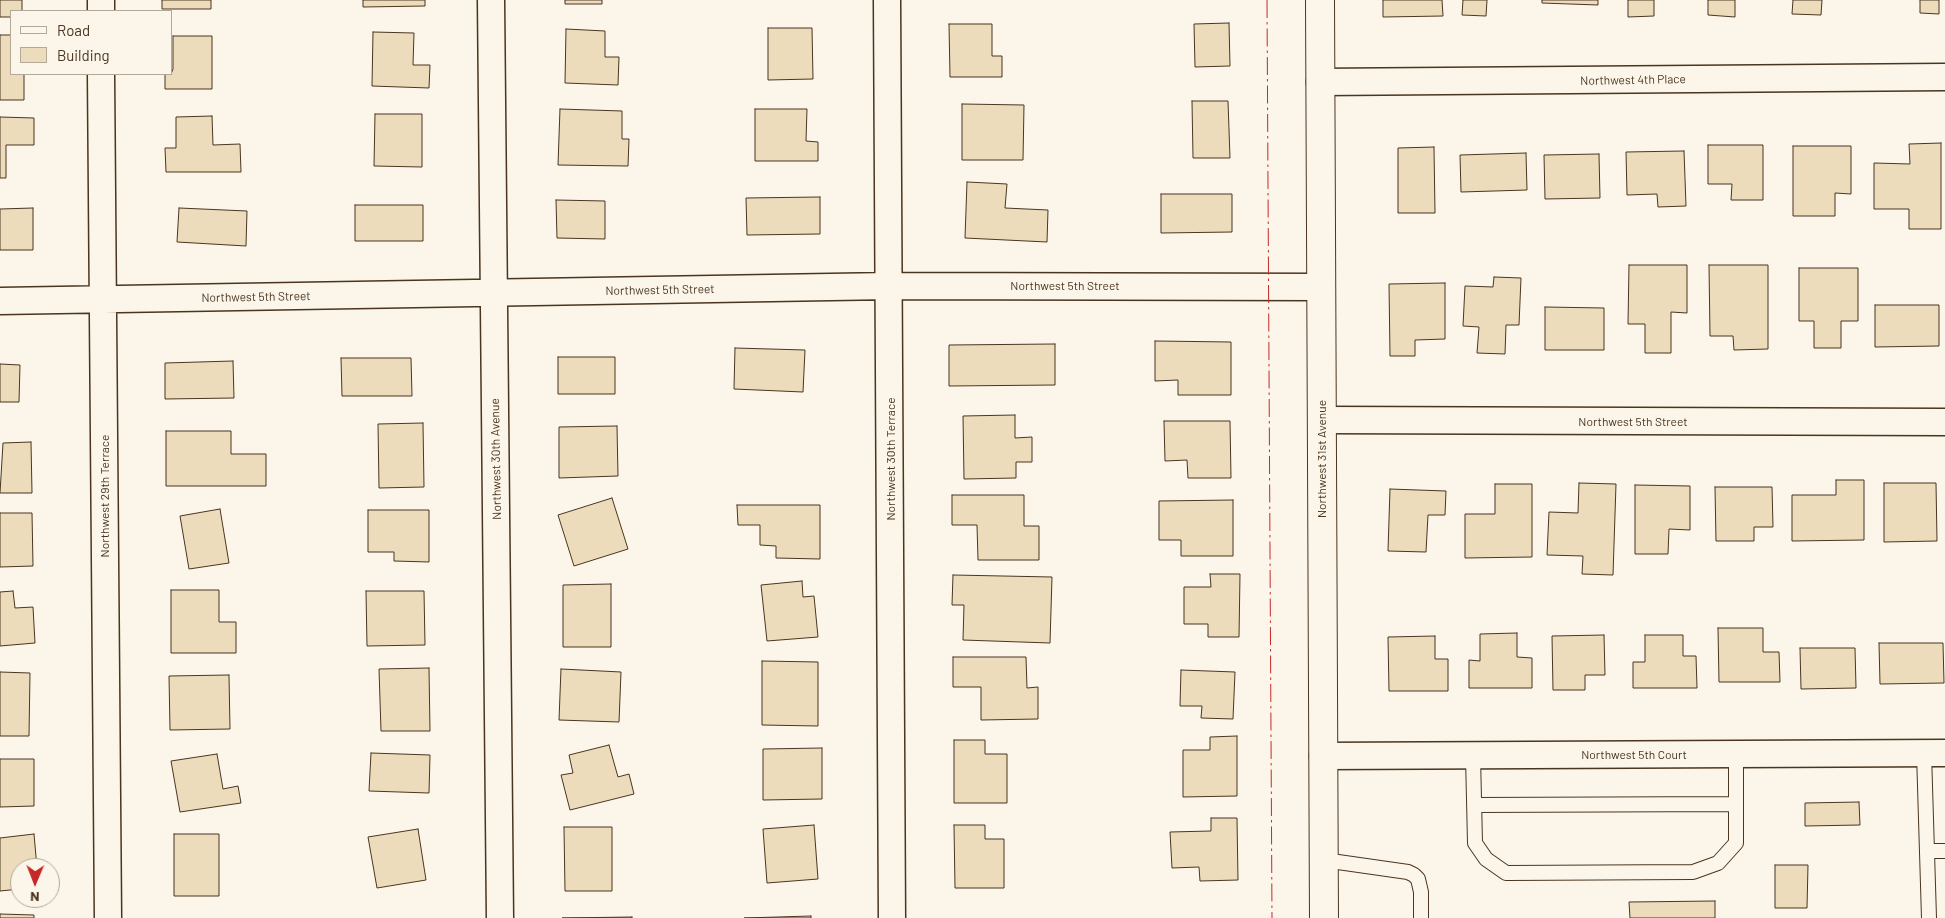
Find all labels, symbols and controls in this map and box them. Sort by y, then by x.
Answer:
legend [10,10,172,75]
text: Road [57,21,90,39]
text: Building [57,46,110,64]
street label: Northwest 4th Place [1580,72,1686,88]
street label: Northwest 5th Street [1010,279,1120,293]
street label: Northwest 5th Street [605,282,715,298]
street label: Northwest 5th Street [201,289,311,305]
street label: Northwest 30th Terrace [884,397,898,521]
street label: Northwest 30th Avenue [488,398,504,520]
street label: Northwest 31st Avenue [1315,400,1329,518]
street label: Northwest 5th Street [1578,415,1688,429]
street label: Northwest 29th Terrace [98,435,112,557]
street label: Northwest 5th Court [1581,748,1687,762]
north arrow [10,858,60,908]
text: N [30,889,40,906]

